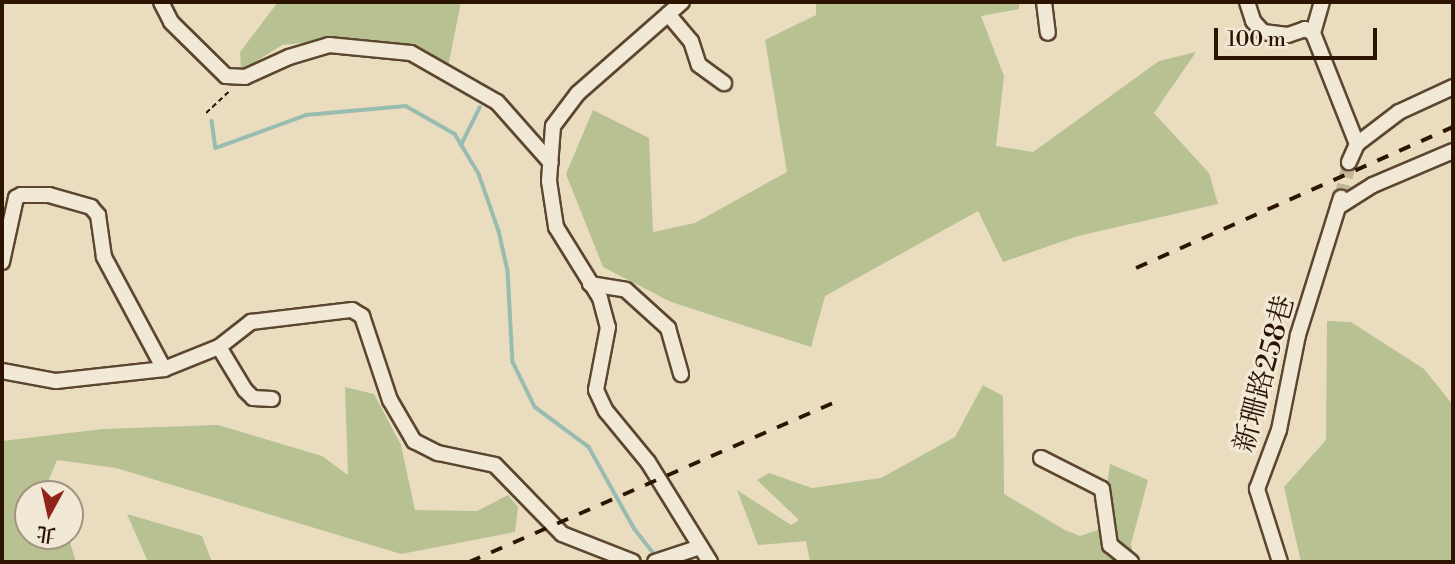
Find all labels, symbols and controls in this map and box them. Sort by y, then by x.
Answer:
scale bar [1217,14,1380,58]
text: 100 m [1227,27,1286,53]
street label: 新珊路258巷 [1228,292,1302,456]
north arrow [14,480,84,550]
text: 北 [35,521,57,547]

